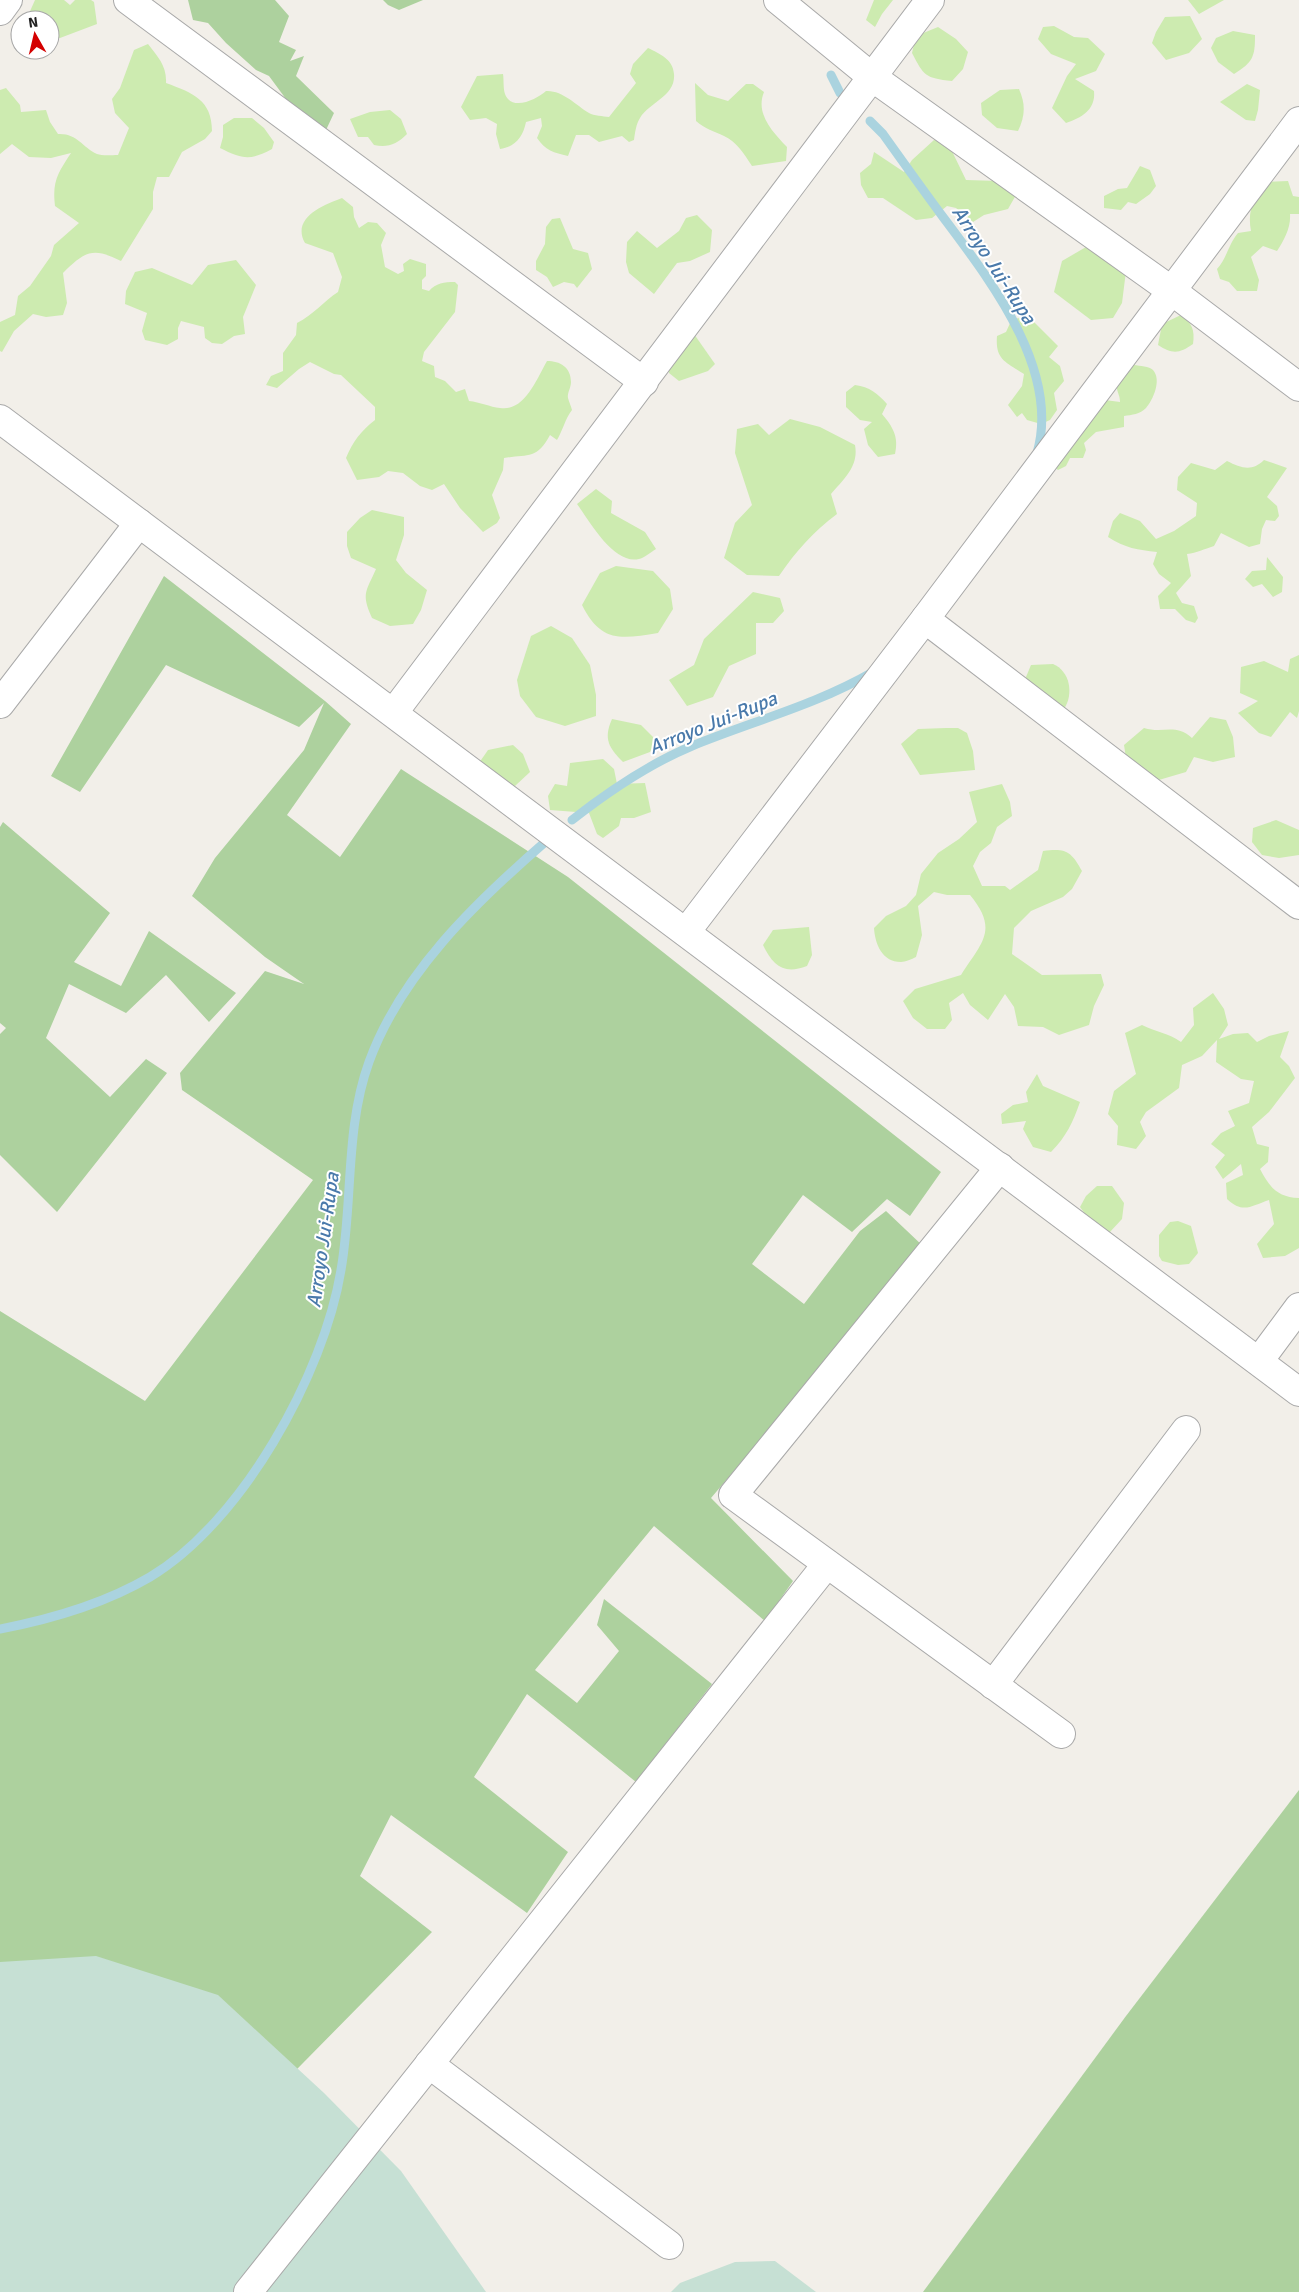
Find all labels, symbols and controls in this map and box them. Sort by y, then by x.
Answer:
north arrow [10,10,60,60]
text: N [27,14,39,32]
water label: Arroyo Jui-Rupa [946,201,1042,330]
water label: Arroyo Jui-Rupa [645,686,782,760]
water label: Arroyo Jui-Rupa [301,1170,345,1309]

